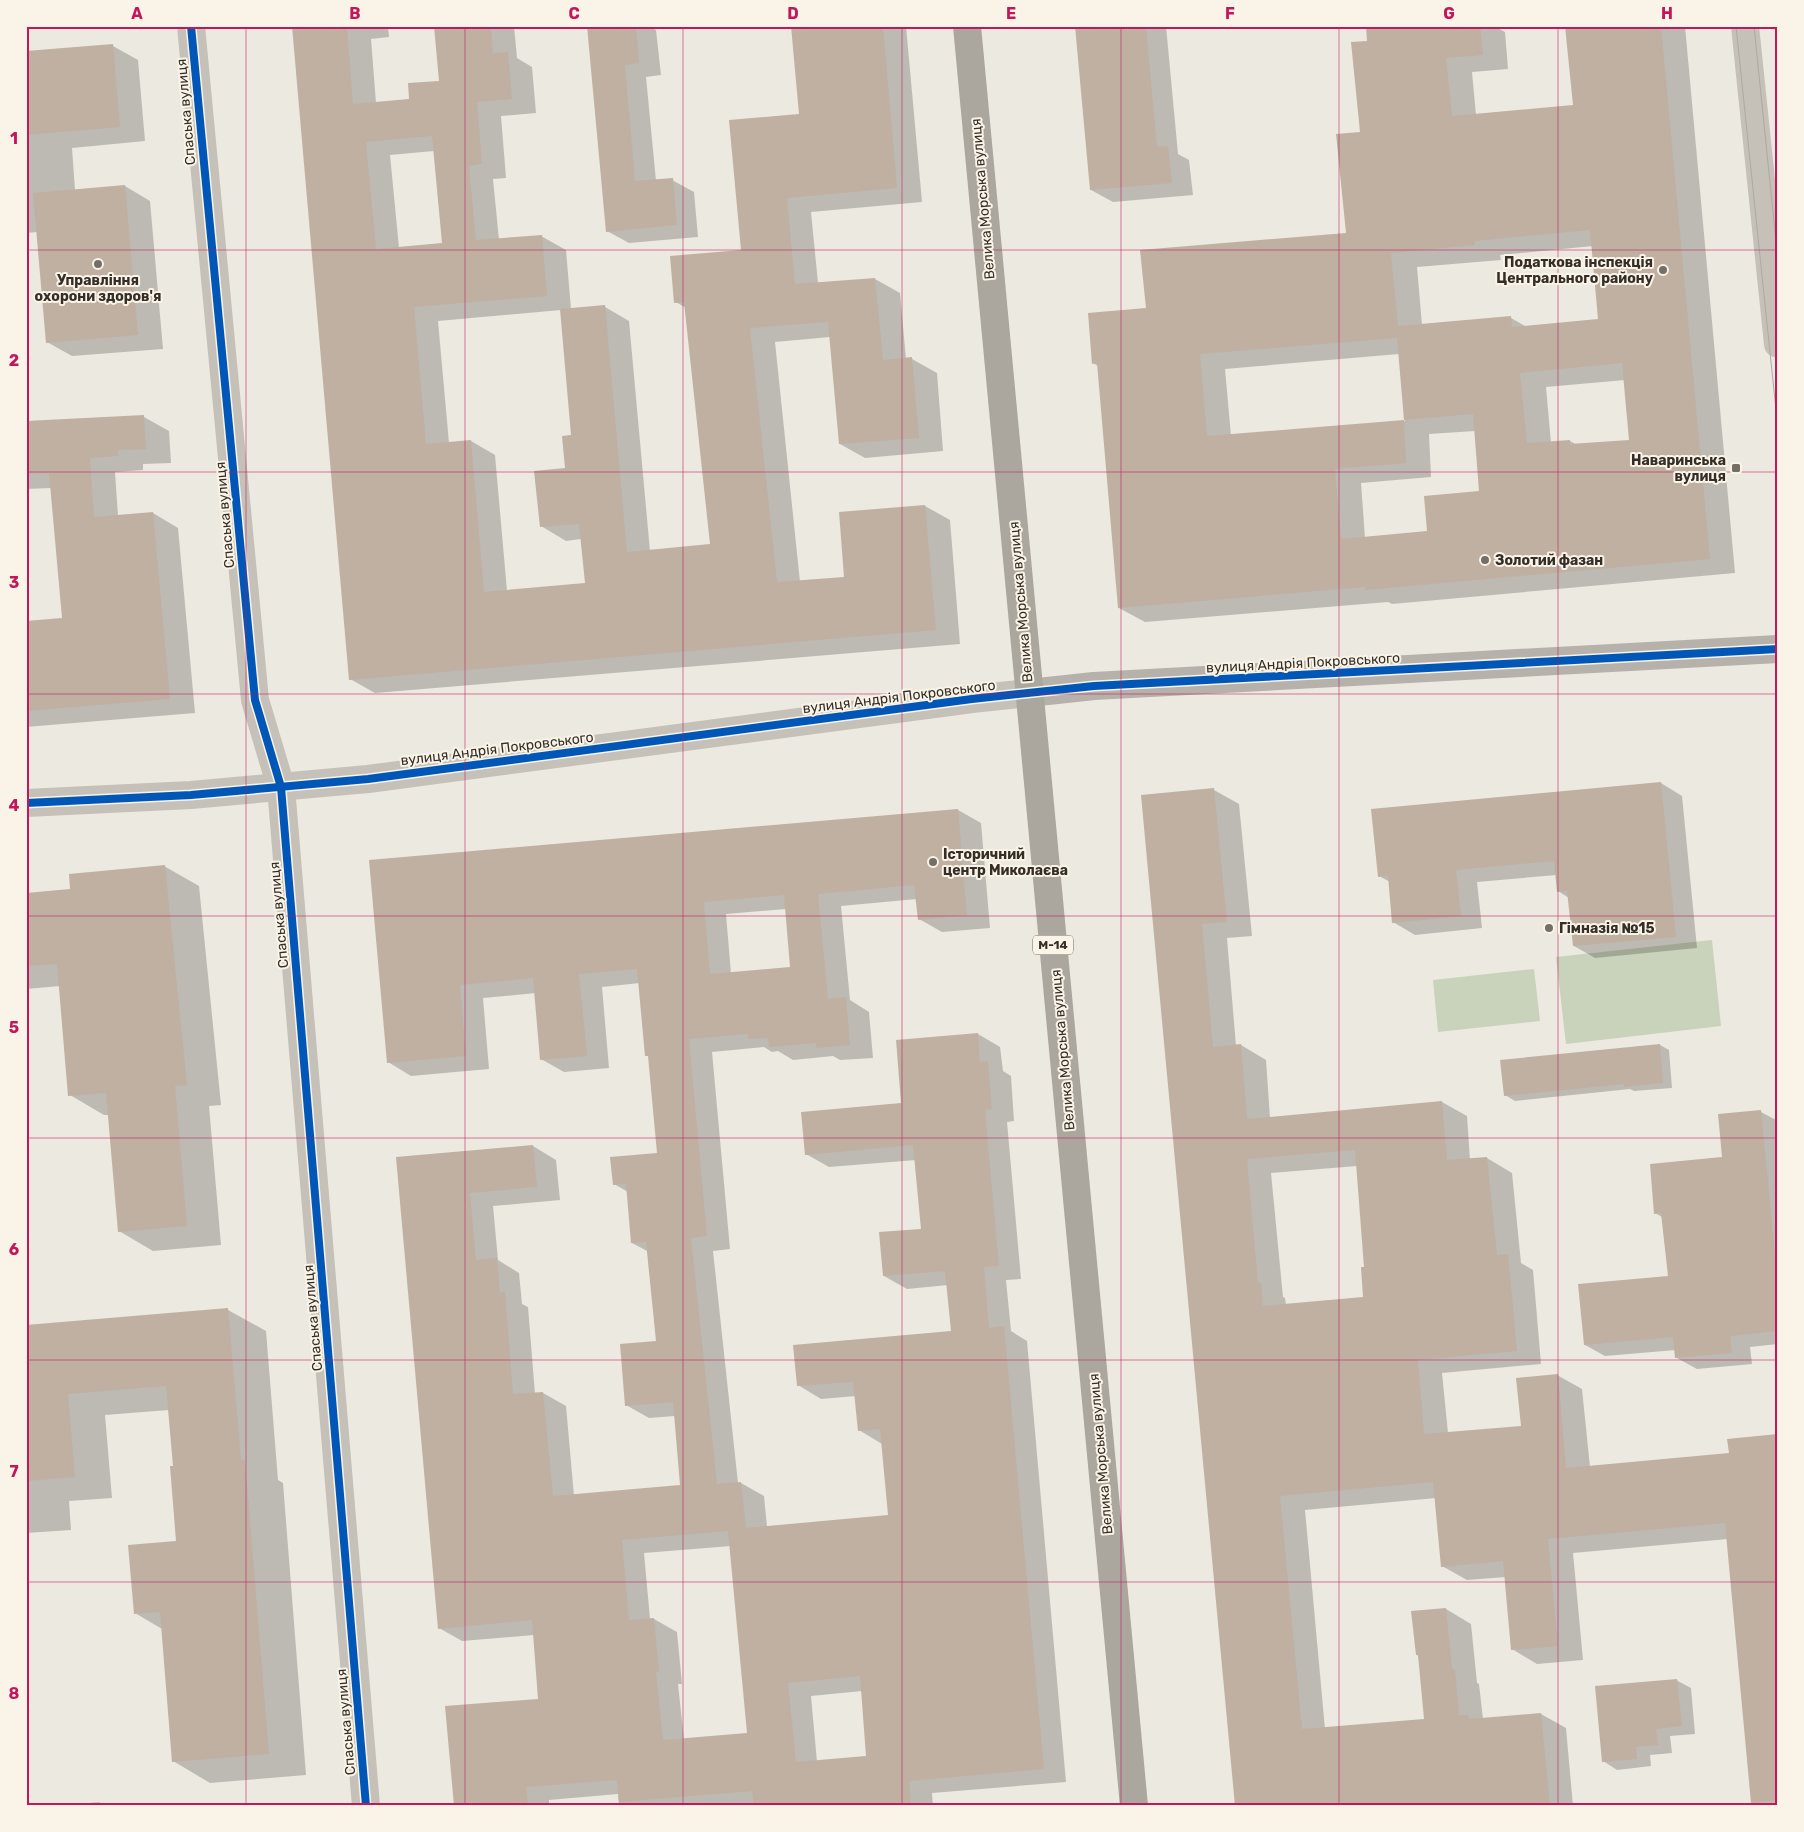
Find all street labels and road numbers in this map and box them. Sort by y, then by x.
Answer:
street label: Спаська вулиця [173,58,199,166]
street label: Велика Морська вулиця [967,118,999,280]
street label: Спаська вулиця [212,461,238,569]
street label: Велика Морська вулиця [1005,521,1037,683]
street label: вулиця Андрія Покровського [1206,649,1400,677]
street label: вулиця Андрія Покровського [802,677,996,717]
street label: вулиця Андрія Покровського [400,729,594,769]
street label: Спаська вулиця [266,861,292,969]
road number: М-14 [1033,936,1073,954]
street label: Велика Морська вулиця [1047,969,1079,1131]
street label: Спаська вулиця [300,1264,326,1372]
street label: Велика Морська вулиця [1085,1373,1117,1535]
street label: Спаська вулиця [333,1668,359,1776]

